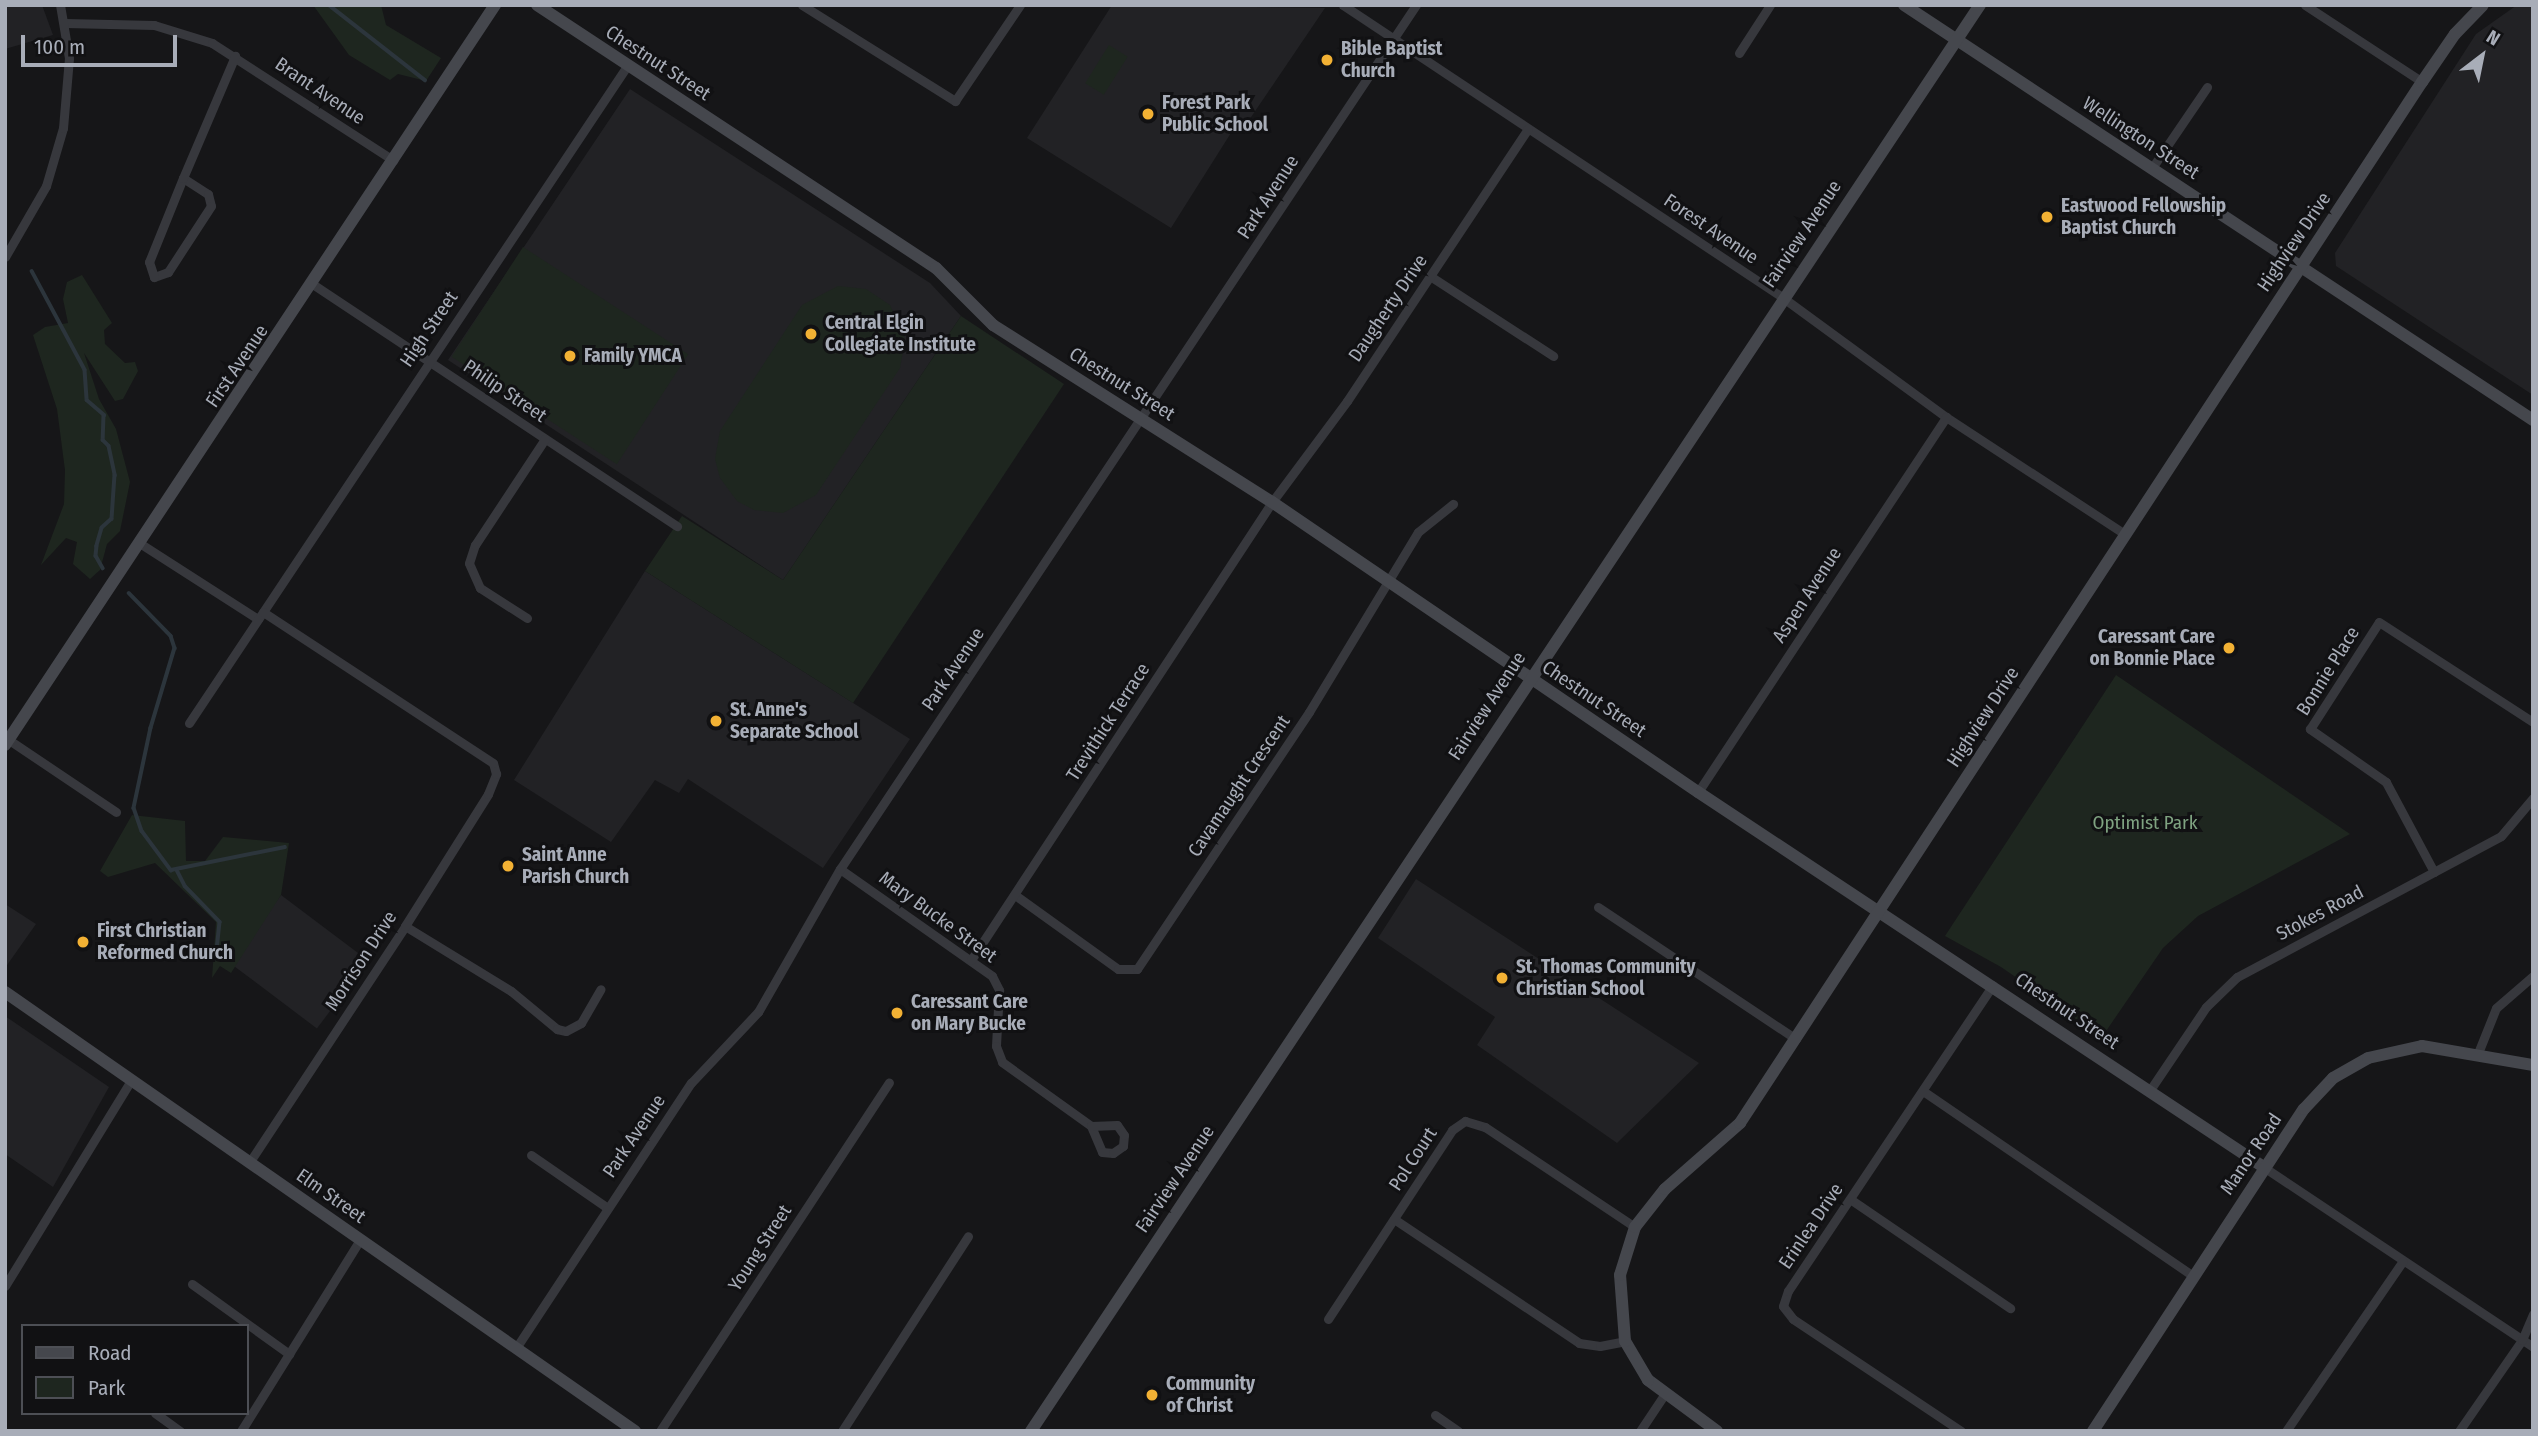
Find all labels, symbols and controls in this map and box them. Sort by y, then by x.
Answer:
scale bar [24,21,180,65]
street label: Chestnut Street [601,21,715,105]
north arrow [2447,21,2517,91]
text: N [2482,25,2504,51]
text: 100 m [34,34,85,60]
place label: Bible Baptist Church [1341,38,1443,82]
marker: Bible Baptist Church [1319,52,1335,68]
street label: Brant Avenue [271,53,369,129]
place label: Forest Park Public School [1162,92,1268,136]
street label: Wellington Street [2078,92,2204,184]
marker: Forest Park Public School [1140,106,1156,122]
street label: Park Avenue [1232,151,1304,243]
street label: Fairview Avenue [1758,176,1846,292]
street label: Highview Drive [2252,188,2336,296]
street label: Forest Avenue [1659,189,1763,269]
place label: Eastwood Fellowship Baptist Church [2061,195,2226,239]
marker: Eastwood Fellowship Baptist Church [2039,209,2055,225]
street label: Daugherty Drive [1344,250,1432,366]
street label: High Street [395,287,463,371]
place label: Central Elgin Collegiate Institute [825,312,976,356]
street label: First Avenue [201,320,273,412]
marker: Central Elgin Collegiate Institute [803,326,819,342]
street label: Chestnut Street [1065,342,1179,426]
place label: Family YMCA [584,345,682,367]
marker: Family YMCA [562,348,578,364]
street label: Philip Street [459,355,551,427]
street label: Aspen Avenue [1768,543,1846,647]
street label: Bonnie Place [2292,622,2364,720]
street label: Park Avenue [917,623,989,715]
place label: Caressant Care on Bonnie Place [2090,626,2215,670]
marker: Caressant Care on Bonnie Place [2221,640,2237,656]
street label: Fairview Avenue [1444,648,1530,764]
street label: Chestnut Street [1538,656,1650,742]
street label: Trevithick Terrace [1062,659,1154,785]
street label: Highview Drive [1942,663,2024,771]
place label: St. Anne's Separate School [730,699,858,743]
street label: Cavamaught Crescent [1183,711,1295,861]
marker: St. Anne's Separate School [708,713,724,729]
park label: Optimist Park [2093,812,2197,834]
place label: Saint Anne Parish Church [522,844,629,888]
marker: Saint Anne Parish Church [500,858,516,874]
street label: Mary Bucke Street [875,867,1001,967]
street label: Stokes Road [2273,881,2367,945]
street label: Morrison Drive [320,907,402,1015]
place label: First Christian Reformed Church [97,920,233,964]
marker: First Christian Reformed Church [75,934,91,950]
place label: St. Thomas Community Christian School [1516,956,1696,1000]
street label: Chestnut Street [2011,968,2123,1054]
marker: St. Thomas Community Christian School [1494,970,1510,986]
place label: Caressant Care on Mary Bucke [911,991,1028,1035]
marker: Caressant Care on Mary Bucke [889,1005,905,1021]
street label: Park Avenue [598,1090,670,1182]
street label: Manor Road [2215,1109,2287,1199]
street label: Fairview Avenue [1131,1121,1219,1237]
street label: Pol Court [1384,1123,1442,1195]
street label: Elm Street [292,1164,370,1228]
street label: Erinlea Drive [1774,1179,1848,1273]
street label: Young Street [724,1201,796,1295]
legend [21,1324,248,1415]
text: Road [88,1340,132,1366]
place label: Community of Christ [1166,1373,1255,1417]
text: Park [88,1375,125,1401]
marker: Community of Christ [1144,1387,1160,1403]

